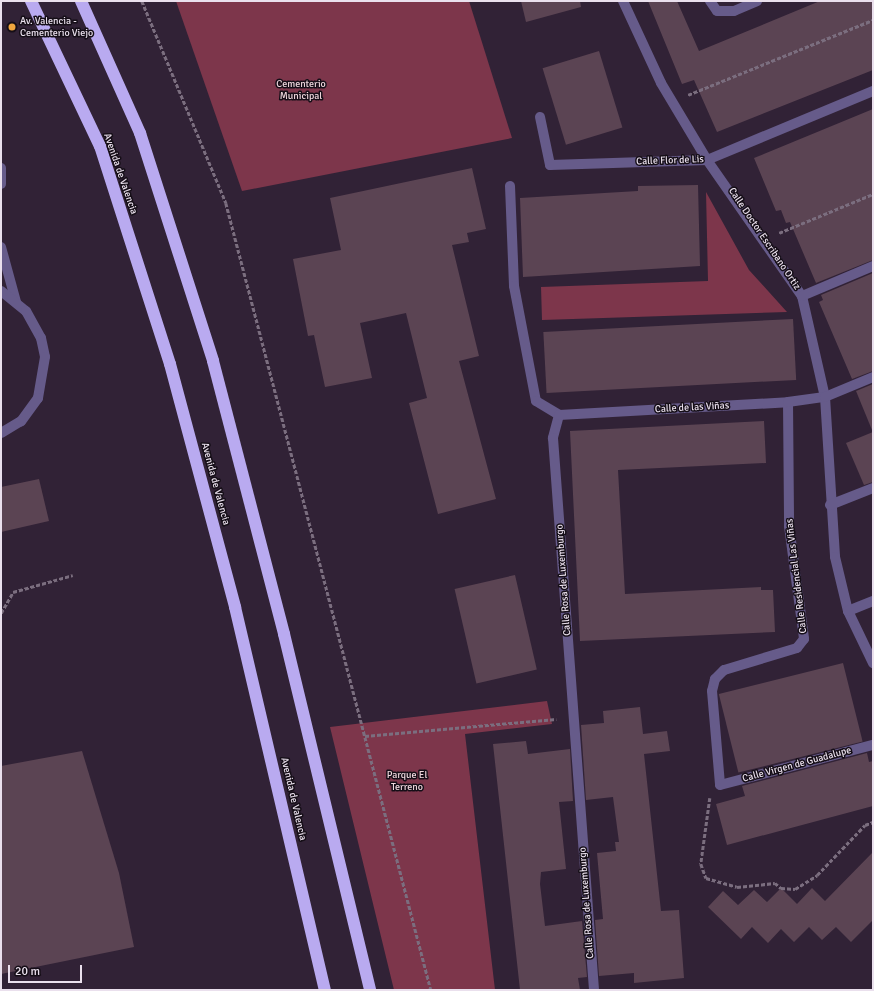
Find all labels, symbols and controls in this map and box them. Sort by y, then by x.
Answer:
place label: Av. Valencia - Cementerio Viejo [20,15,93,38]
marker: Av. Valencia - Cementerio Viejo [7,22,17,32]
park label: Cementerio Municipal [276,78,326,102]
street label: Avenida de Valencia [101,132,139,216]
street label: Calle Flor de Lis [636,154,704,168]
street label: Calle Doctor Escribano Ortiz [725,186,803,292]
street label: Calle de las Viñas [655,400,729,416]
street label: Avenida de Valencia [198,441,232,527]
street label: Calle Residencial Las Viñas [784,518,810,634]
street label: Calle Rosa de Luxemburgo [554,524,574,636]
street label: Calle Virgen de Guadalupe [741,745,853,785]
street label: Avenida de Valencia [278,756,308,842]
park label: Parque El Terreno [387,769,427,792]
street label: Calle Rosa de Luxemburgo [577,847,597,959]
scale bar [10,957,84,983]
text: 20 m [15,964,40,979]

